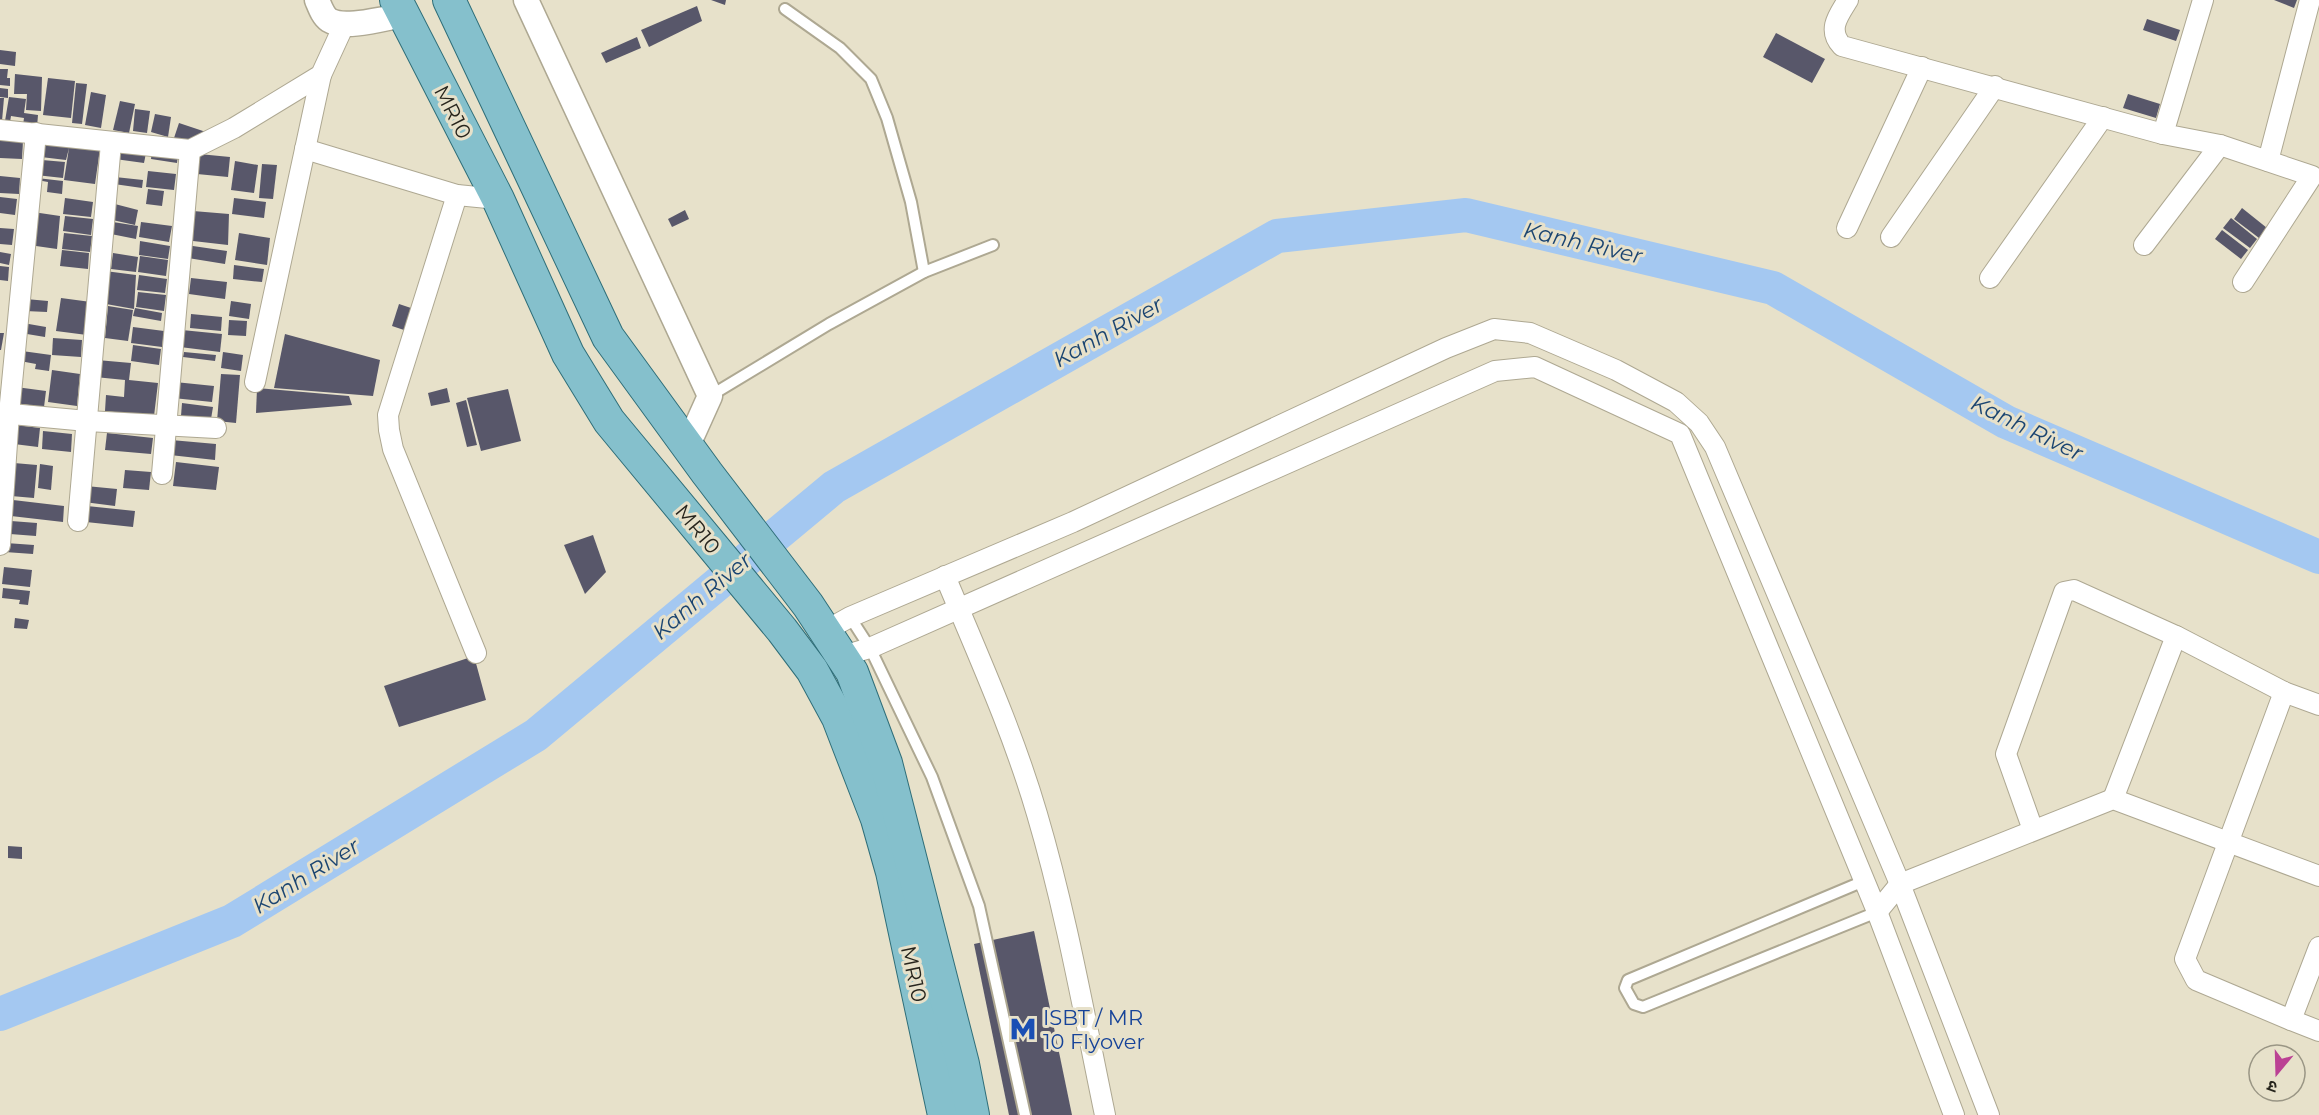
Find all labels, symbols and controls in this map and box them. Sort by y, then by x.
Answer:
street label: MR10 [429,81,477,143]
water label: Kanh River [1521,216,1646,270]
water label: Kanh River [1049,290,1169,373]
water label: Kanh River [1967,389,2088,467]
street label: MR10 [670,499,726,559]
water label: Kanh River [647,546,758,645]
water label: Kanh River [248,832,365,920]
street label: MR10 [896,944,932,1004]
place label: ISBT / MR 10 Flyover [1043,1005,1145,1054]
metro station icon: ISBT / MR 10 Flyover [1008,1014,1038,1044]
north arrow [2247,1043,2307,1103]
text: उ [2264,1076,2280,1097]

